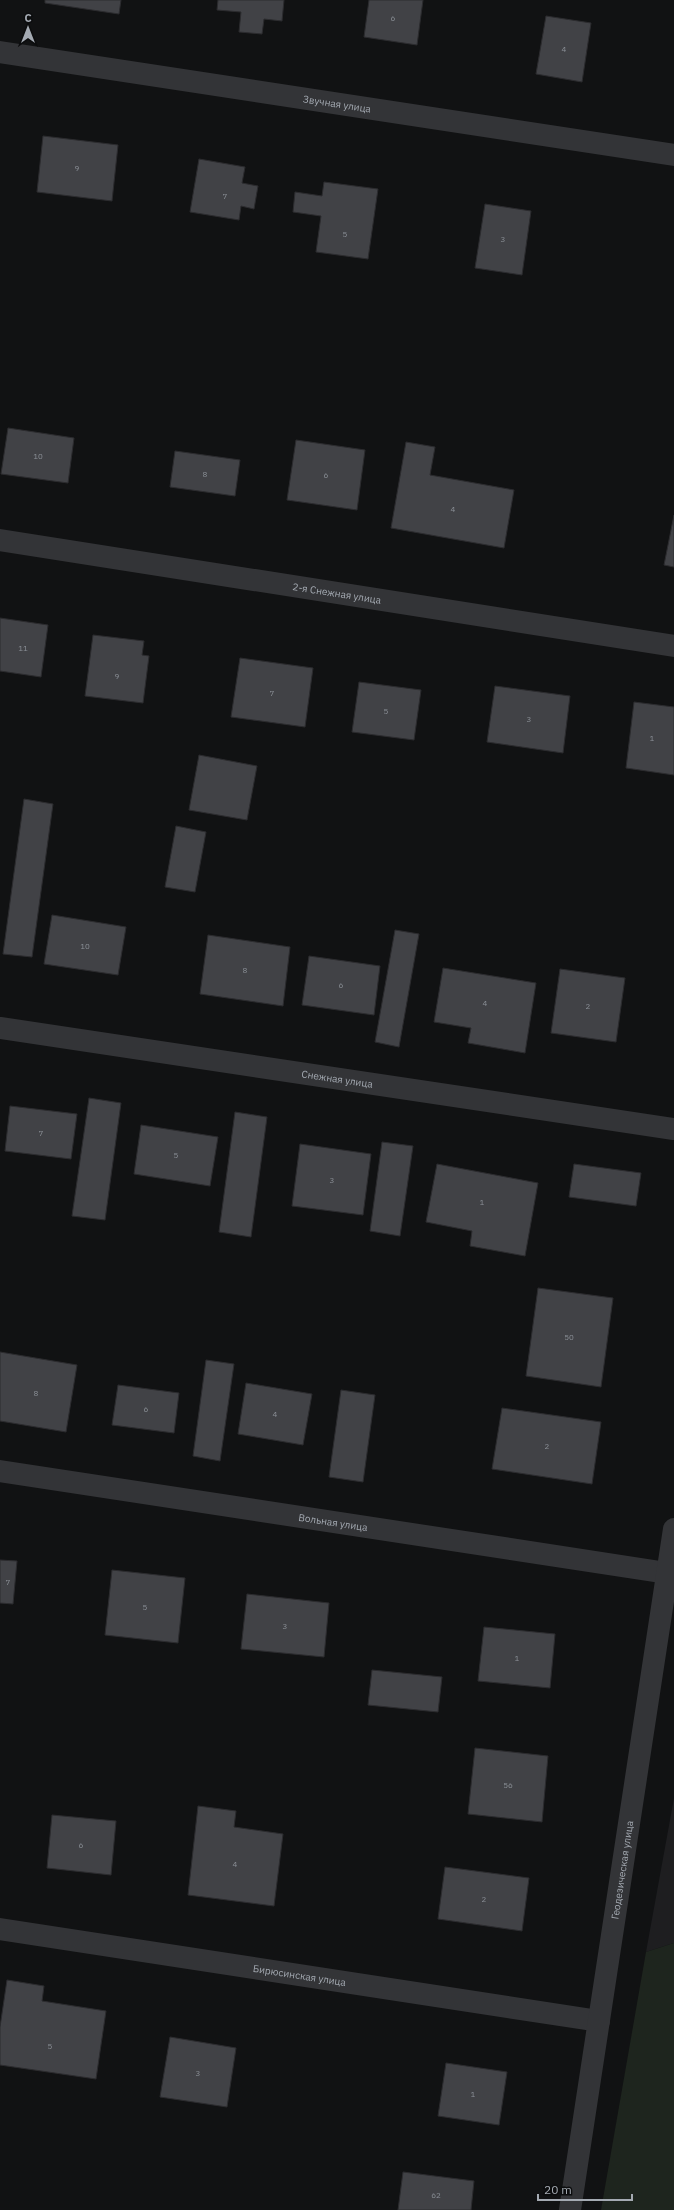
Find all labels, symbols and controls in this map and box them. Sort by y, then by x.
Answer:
north arrow [8,8,48,48]
text: С [24,11,32,25]
house number: 6 [391,13,396,23]
house number: 4 [562,44,567,54]
street label: Звучная улица [302,92,373,115]
house number: 9 [75,163,80,173]
house number: 7 [223,191,228,201]
house number: 5 [343,229,348,239]
house number: 3 [501,234,506,244]
house number: 10 [33,451,43,461]
house number: 8 [203,469,208,479]
house number: 6 [324,470,329,480]
house number: 4 [451,504,456,514]
street label: 2-я Снежная улица [292,580,383,606]
house number: 11 [18,643,28,653]
house number: 9 [115,671,120,681]
house number: 7 [270,688,275,698]
house number: 5 [384,706,389,716]
house number: 3 [527,714,532,724]
house number: 1 [650,733,655,743]
house number: 10 [80,941,90,951]
house number: 8 [243,965,248,975]
house number: 6 [339,980,344,990]
house number: 4 [483,998,488,1008]
house number: 2 [586,1001,591,1011]
street label: Снежная улица [301,1067,374,1090]
house number: 7 [39,1128,44,1138]
house number: 5 [174,1150,179,1160]
house number: 3 [330,1175,335,1185]
house number: 1 [480,1197,485,1207]
house number: 50 [564,1332,574,1342]
house number: 8 [34,1388,39,1398]
house number: 6 [144,1404,149,1414]
house number: 4 [273,1409,278,1419]
house number: 2 [545,1441,550,1451]
street label: Вольная улица [298,1510,369,1534]
house number: 7 [6,1577,11,1587]
house number: 5 [143,1602,148,1612]
house number: 3 [283,1621,288,1631]
house number: 1 [515,1653,520,1663]
house number: 56 [503,1780,513,1790]
street label: Геодезическая улица [608,1819,636,1920]
house number: 6 [79,1840,84,1850]
house number: 4 [233,1859,238,1869]
house number: 2 [482,1894,487,1904]
street label: Бирюсинская улица [252,1961,348,1989]
house number: 5 [48,2041,53,2051]
house number: 3 [196,2068,201,2078]
house number: 1 [471,2089,476,2099]
scale bar [538,2176,632,2202]
text: 20 m [544,2182,572,2197]
house number: 62 [431,2190,441,2200]

